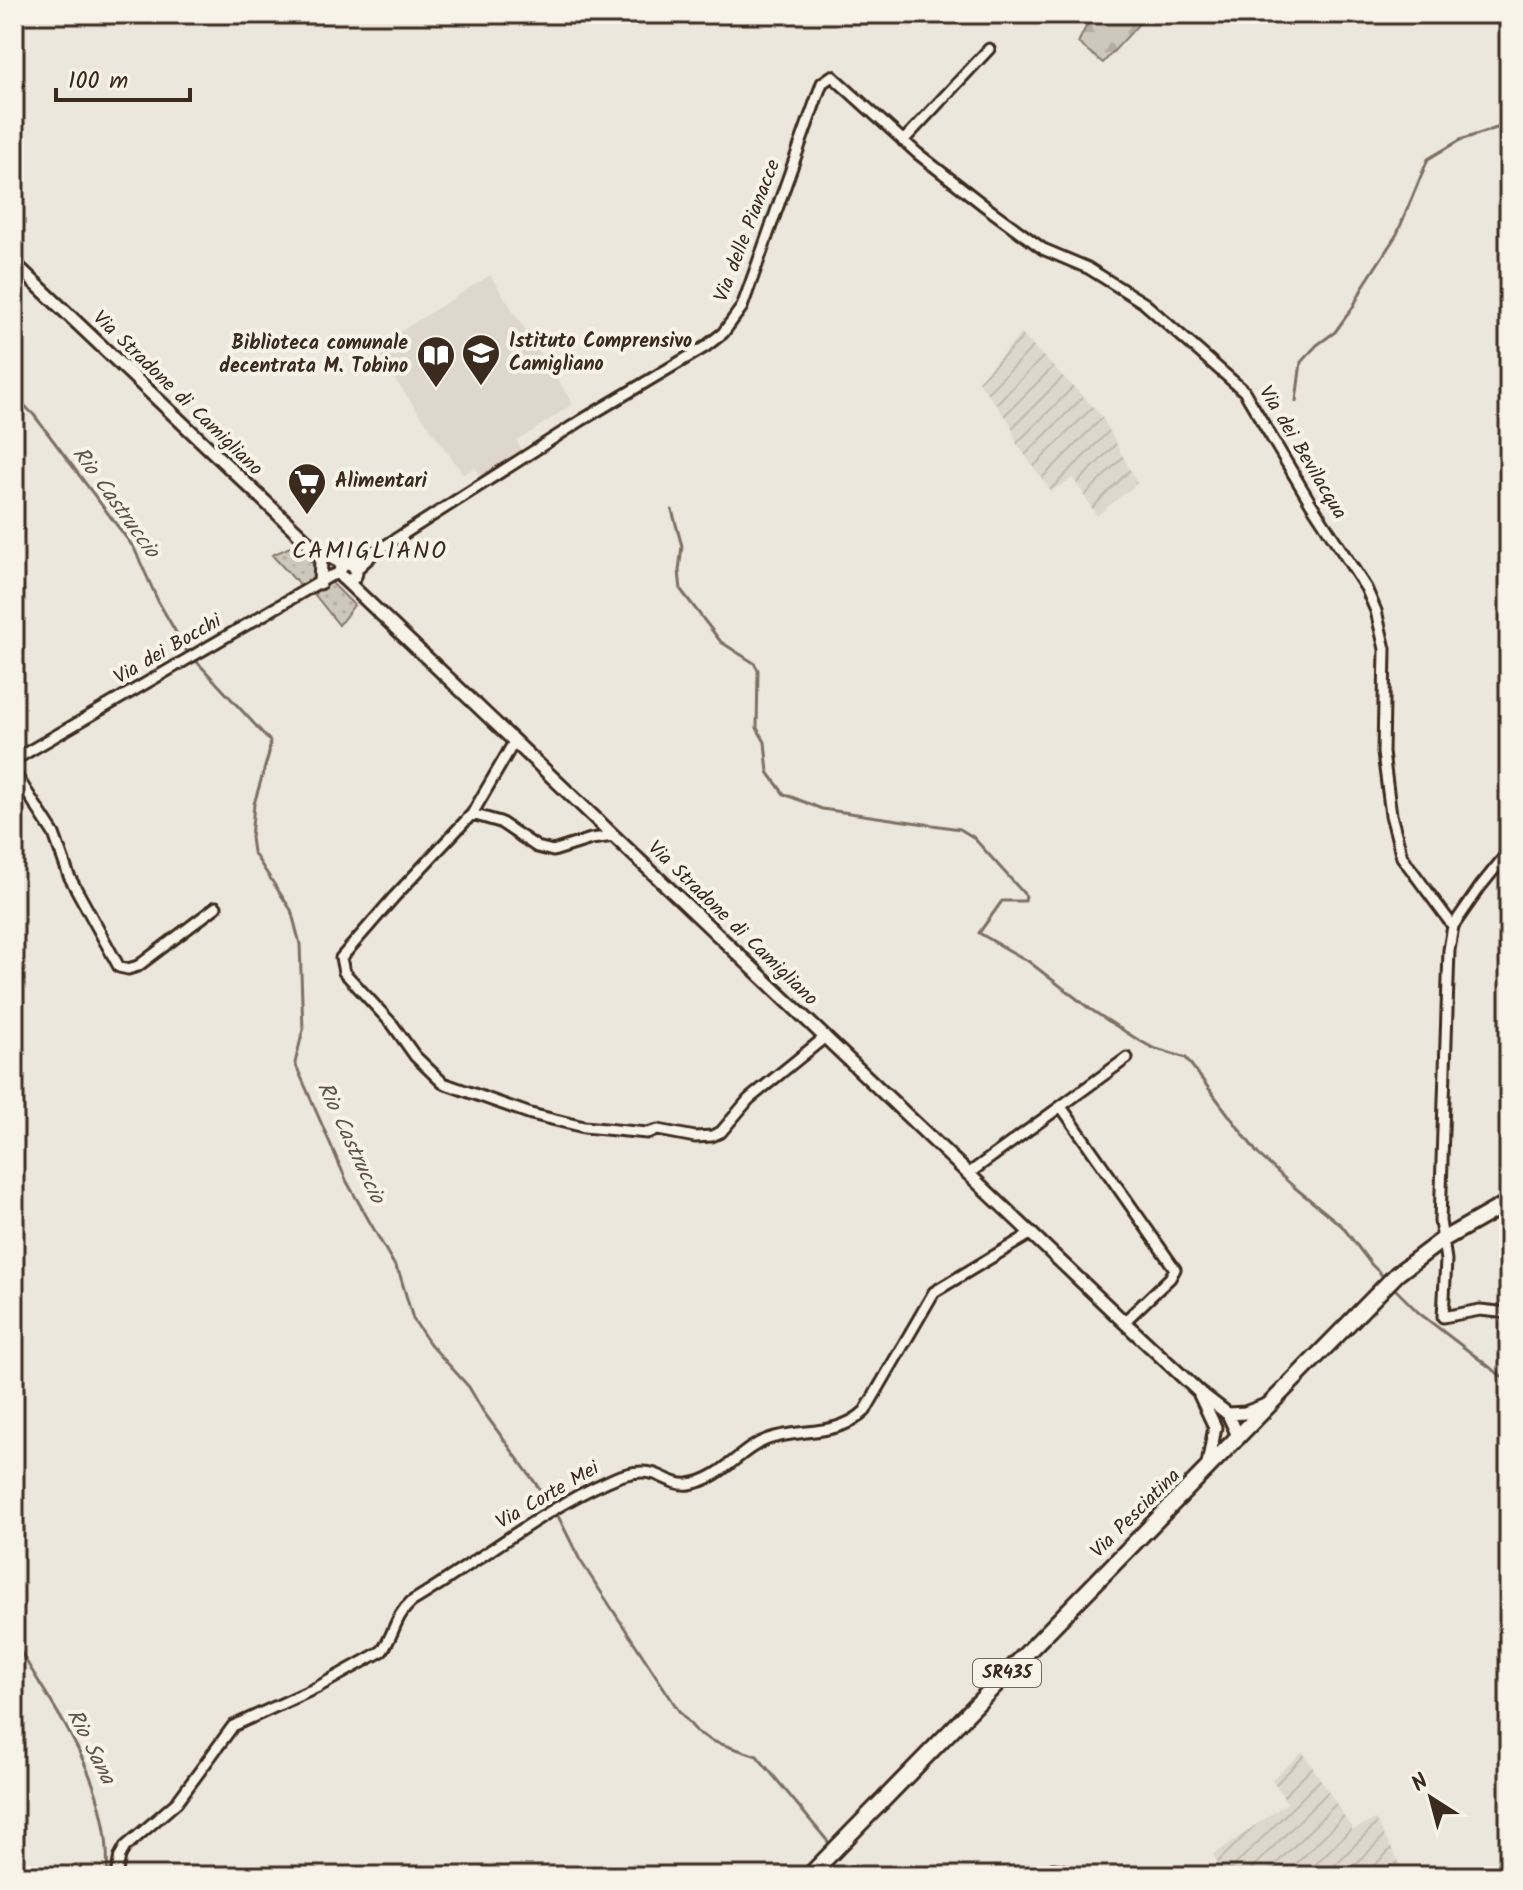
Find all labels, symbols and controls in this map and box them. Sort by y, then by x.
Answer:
scale bar [56,52,190,102]
text: 100 m [68,62,128,101]
street label: Via delle Pianacce [706,155,790,307]
street label: Via Stradone di Camigliano [84,304,270,484]
place label: Istituto Comprensivo Camigliano [509,326,692,381]
place label: Biblioteca comunale decentrata M. Tobino [219,328,408,383]
school or university icon: Istituto Comprensivo Camigliano [460,332,502,387]
library icon: Biblioteca comunale decentrata M. Tobino [415,334,457,389]
street label: Via dei Bevilacqua [1249,380,1355,526]
water label: Rio Castruccio [62,440,169,568]
supermarket icon: Alimentari [286,461,328,516]
place label: Alimentari [335,466,428,498]
district label: CAMIGLIANO [292,532,448,571]
street label: Via dei Bocchi [108,606,229,694]
street label: Via Stradone di Camigliano [639,834,825,1014]
water label: Rio Castruccio [306,1076,394,1212]
street label: Via Corte Mei [490,1453,607,1539]
street label: Via Pesciatina [1083,1461,1189,1567]
road number: SR435 [973,1659,1041,1687]
water label: Rio Sana [56,1703,125,1792]
north arrow [1391,1758,1471,1838]
text: N [1405,1766,1437,1802]

